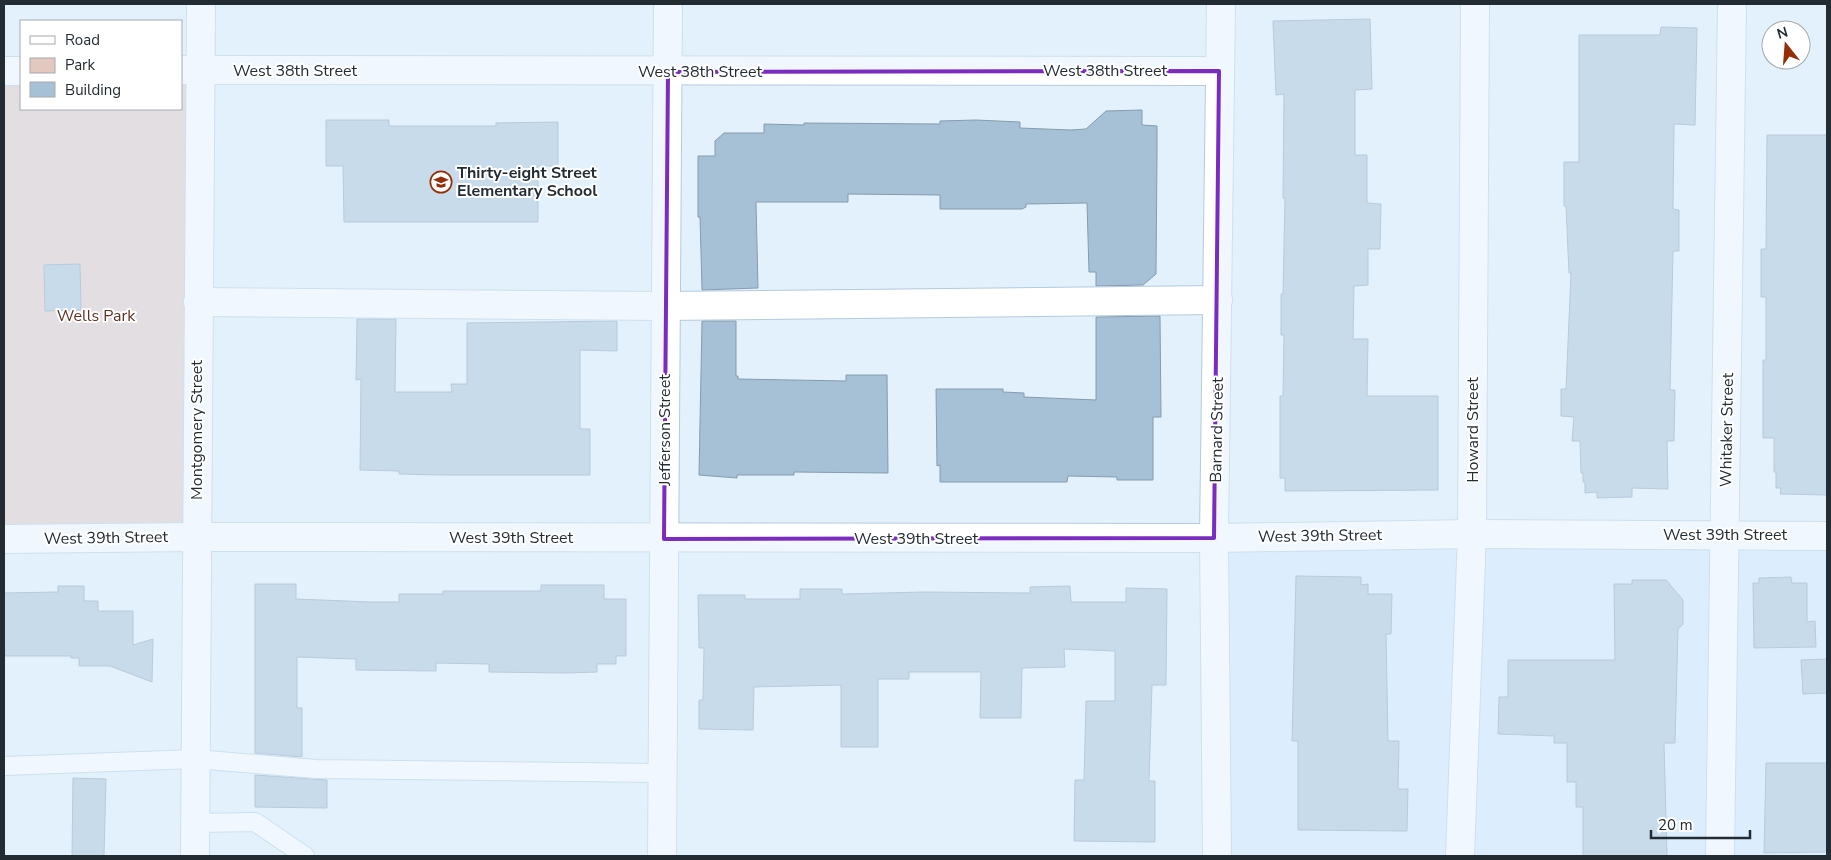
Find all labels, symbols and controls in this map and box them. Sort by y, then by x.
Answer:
legend [20,20,182,110]
north arrow [1761,20,1811,70]
text: N [1775,22,1790,44]
text: Road [65,30,100,50]
text: Park [65,55,95,75]
street label: West 38th Street [233,60,357,82]
street label: West 38th Street [1043,60,1167,82]
street label: West 38th Street [638,61,762,83]
text: Building [65,80,121,100]
place label: Thirty-eight Street Elementary School [457,162,598,202]
school or university icon: Thirty-eight Street Elementary School [429,170,453,194]
park label: Wells Park [57,305,136,327]
street label: Montgomery Street [186,360,208,500]
street label: Whitaker Street [1715,372,1739,487]
street label: Jefferson Street [654,374,676,487]
street label: Barnard Street [1205,377,1229,483]
street label: Howard Street [1462,377,1484,483]
street label: West 39th Street [1258,524,1383,548]
street label: West 39th Street [1663,524,1787,546]
street label: West 39th Street [44,526,169,550]
street label: West 39th Street [449,527,573,549]
street label: West 39th Street [854,528,978,550]
scale bar [1651,808,1750,840]
text: 20 m [1658,815,1693,835]

